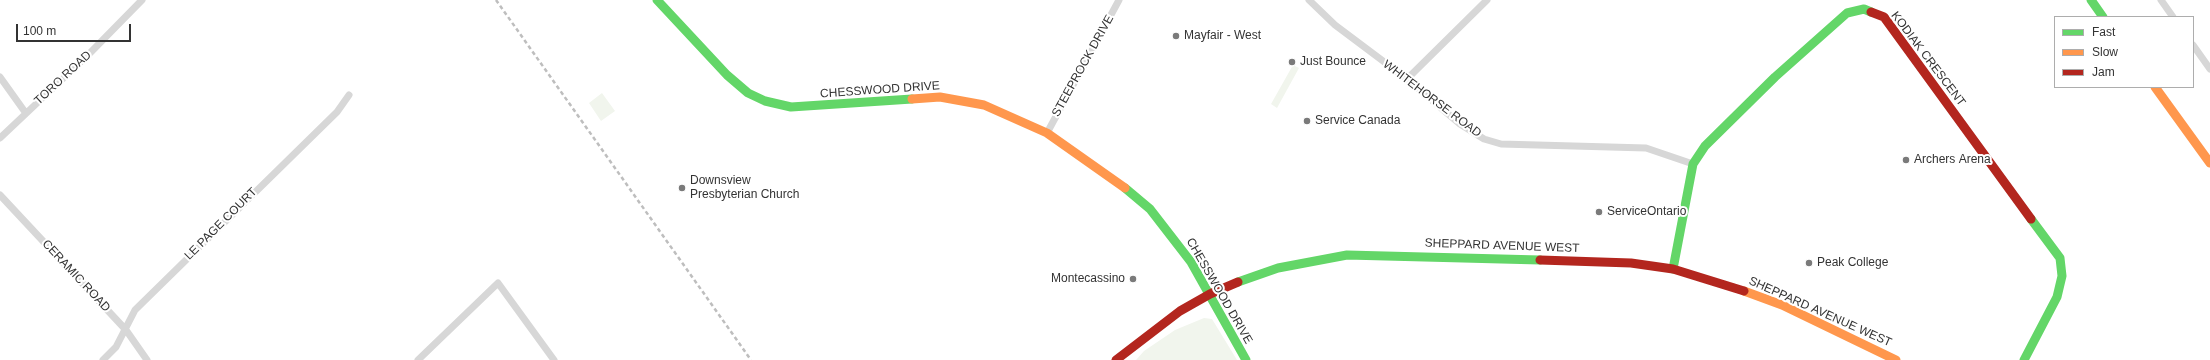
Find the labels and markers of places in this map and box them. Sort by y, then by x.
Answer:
place label: Mayfair - West [1184,29,1261,43]
marker: Mayfair - West [1171,31,1181,41]
place label: Just Bounce [1300,55,1366,69]
marker: Just Bounce [1287,57,1297,67]
place label: Service Canada [1315,114,1400,128]
marker: Service Canada [1302,116,1312,126]
place label: Archers Arena [1914,153,1991,167]
marker: Archers Arena [1901,155,1911,165]
place label: Downsview Presbyterian Church [690,174,799,202]
marker: Downsview Presbyterian Church [677,183,687,193]
place label: ServiceOntario [1607,205,1686,219]
marker: ServiceOntario [1594,207,1604,217]
place label: Peak College [1817,256,1888,270]
marker: Peak College [1804,258,1814,268]
place label: Montecassino [1051,272,1125,286]
marker: Montecassino [1128,274,1138,284]

